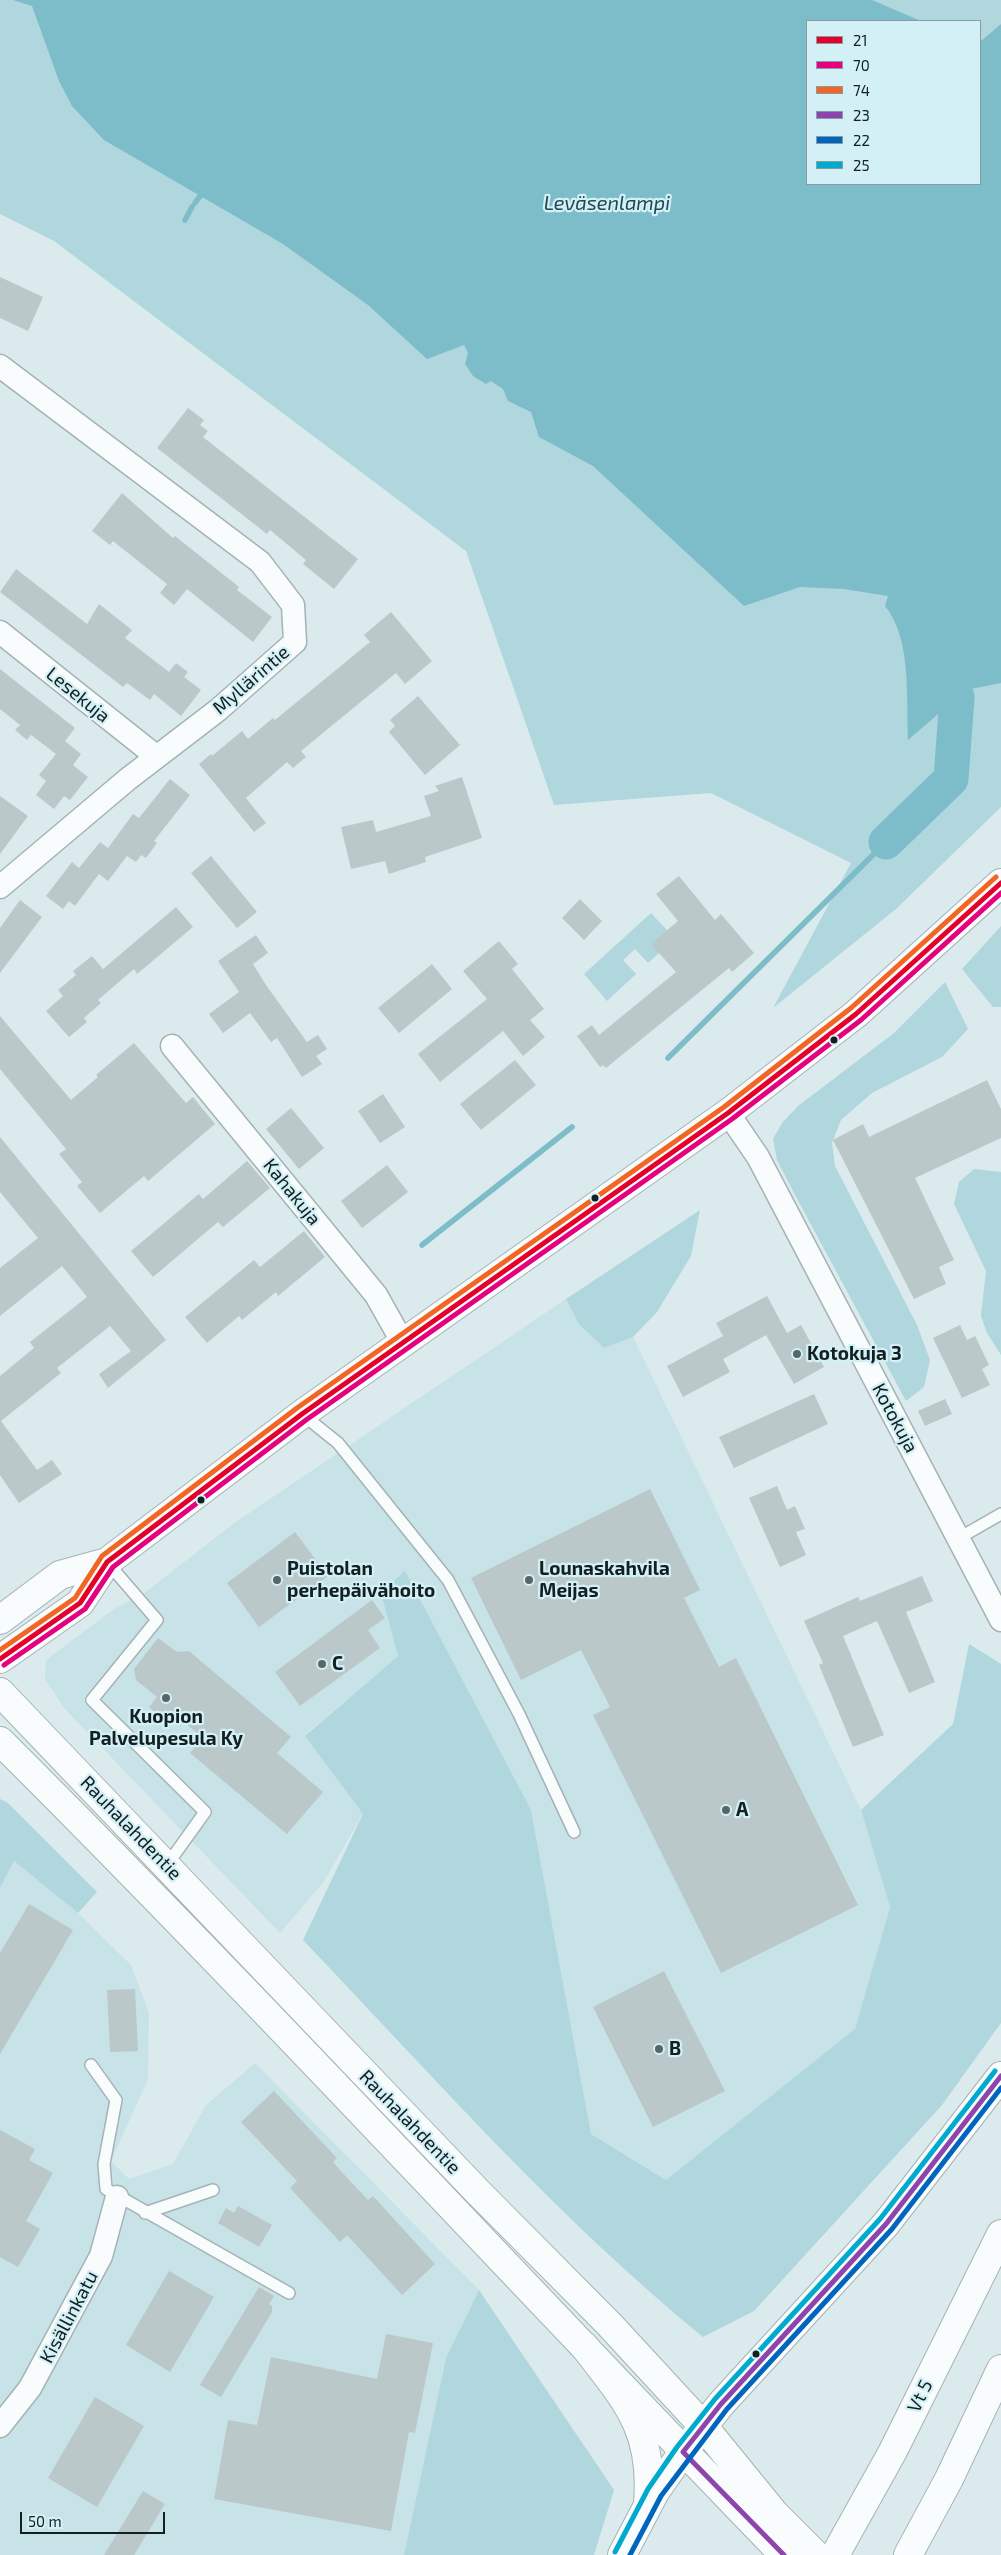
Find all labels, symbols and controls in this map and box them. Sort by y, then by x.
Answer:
legend [806,20,981,185]
text: 21 [853,31,867,49]
text: 70 [853,56,870,74]
text: 74 [853,81,870,99]
text: 23 [853,106,870,124]
text: 22 [853,131,870,149]
text: 25 [853,156,869,174]
water label: Leväsenlampi [544,191,670,215]
street label: Myllärintie [208,641,294,719]
street label: Lesekuja [42,662,114,728]
unlabelled marker [829,1035,839,1045]
street label: Kahakuja [258,1154,326,1230]
unlabelled marker [590,1193,600,1203]
place label: Kotokuja 3 [807,1343,902,1365]
marker: Kotokuja 3 [791,1348,803,1360]
street label: Kotokuja [867,1379,923,1457]
unlabelled marker [196,1495,206,1505]
place label: Puistolan perhepäivähoito [287,1558,435,1602]
place label: Lounaskahvila Meijas [539,1558,670,1602]
marker: Puistolan perhepäivähoito [271,1574,283,1586]
marker: Lounaskahvila Meijas [523,1574,535,1586]
place label: C [332,1653,343,1675]
marker: C [316,1658,328,1670]
marker: Kuopion Palvelupesula Ky [160,1692,172,1704]
place label: Kuopion Palvelupesula Ky [89,1706,243,1750]
street label: Rauhalahdentie [76,1771,186,1885]
place label: A [736,1799,748,1821]
marker: A [720,1804,732,1816]
place label: B [669,2038,681,2060]
marker: B [653,2043,665,2055]
street label: Rauhalahdentie [355,2065,465,2179]
street label: Kisällinkatu [35,2267,103,2367]
unlabelled marker [751,2349,761,2359]
street label: Vt 5 [902,2376,938,2416]
scale bar [22,2502,168,2534]
text: 50 m [28,2512,62,2530]

